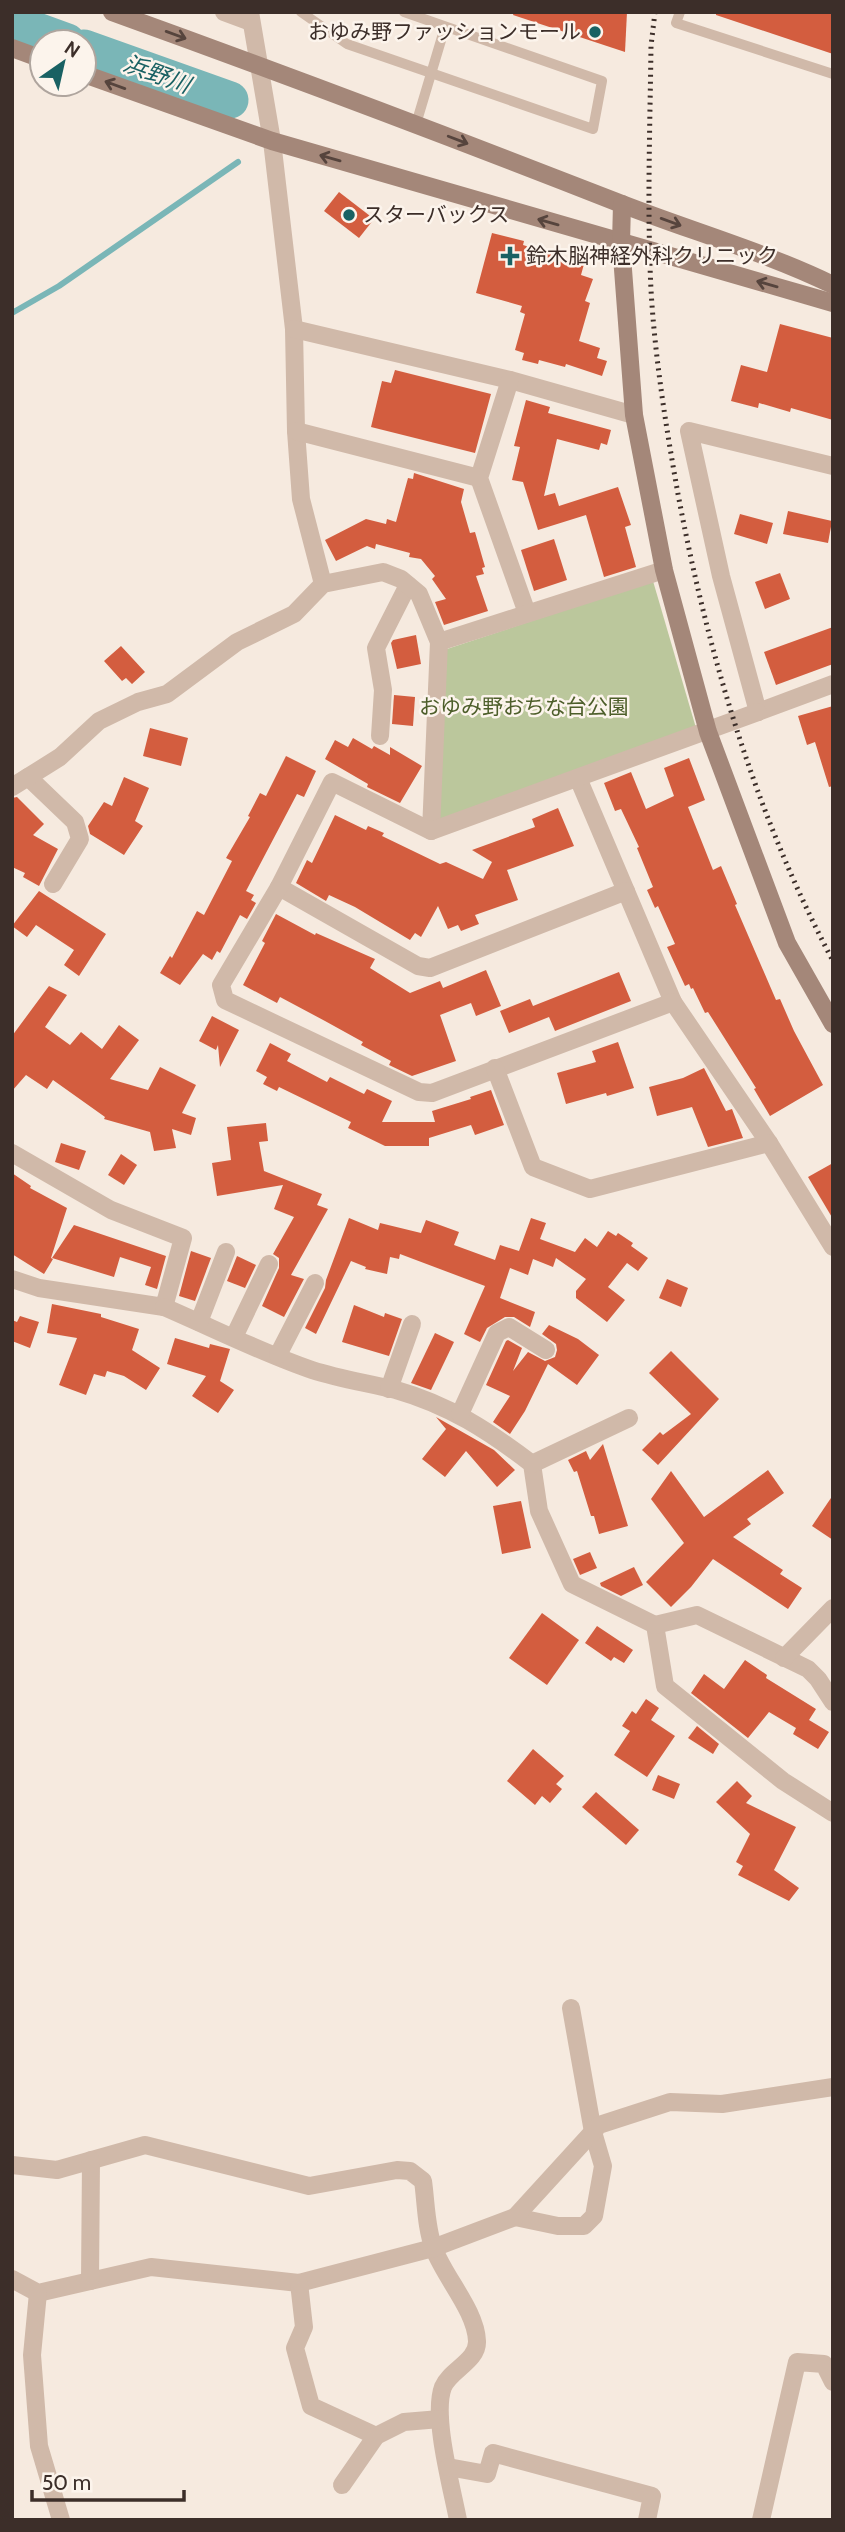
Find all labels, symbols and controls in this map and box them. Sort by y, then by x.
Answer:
place label: おゆみ野ファッションモール [308,19,581,44]
marker: おゆみ野ファッションモール [587,24,603,40]
north arrow [28,28,98,98]
one-way arrow [165,30,187,42]
text: N [60,36,84,63]
water label: 浜野川 [120,49,197,100]
one-way arrow [104,78,126,90]
one-way arrow [447,135,469,148]
one-way arrow [319,151,341,164]
place label: スターバックス [363,202,509,227]
marker: スターバックス [341,207,357,223]
one-way arrow [538,214,560,227]
one-way arrow [659,217,681,229]
place label: 鈴木脳神経外科クリニック [526,243,778,268]
marker: 鈴木脳神経外科クリニック [500,246,520,266]
one-way arrow [756,277,778,290]
park label: おゆみ野おちな台公園 [419,694,629,719]
scale bar [32,2458,184,2502]
text: 50 m [42,2470,91,2495]

